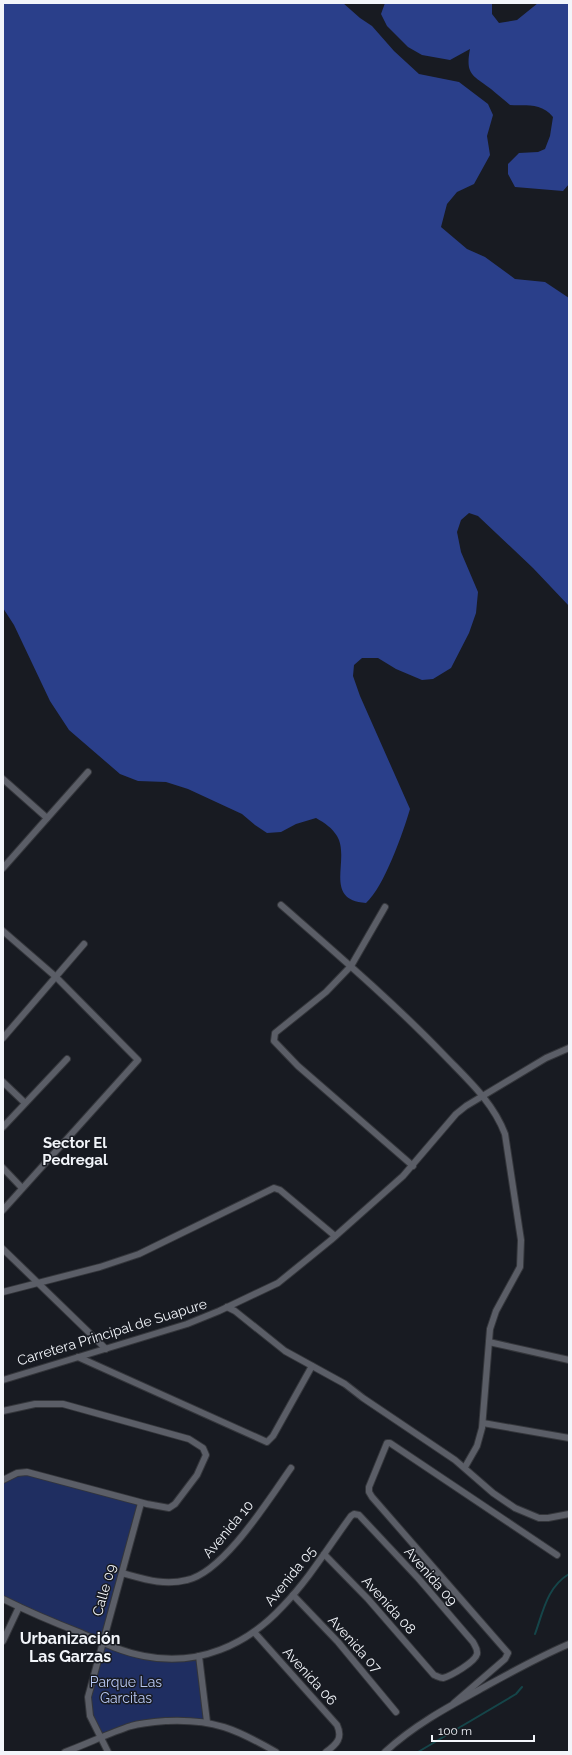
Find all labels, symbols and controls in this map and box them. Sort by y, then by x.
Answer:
district label: Sector El Pedregal [42,1134,108,1169]
street label: Carretera Principal de Suapure [15,1295,209,1369]
street label: Avenida 10 [199,1497,257,1561]
street label: Avenida 05 [261,1543,319,1609]
street label: Avenida 09 [401,1543,461,1609]
street label: Calle 09 [89,1562,119,1618]
street label: Avenida 08 [359,1573,419,1637]
street label: Avenida 07 [325,1612,385,1676]
district label: Urbanización Las Garzas [20,1629,120,1666]
street label: Avenida 06 [280,1644,340,1708]
park label: Parque Las Garcitas [90,1674,162,1706]
scale bar [432,1717,534,1743]
text: 100 m [438,1724,472,1738]

